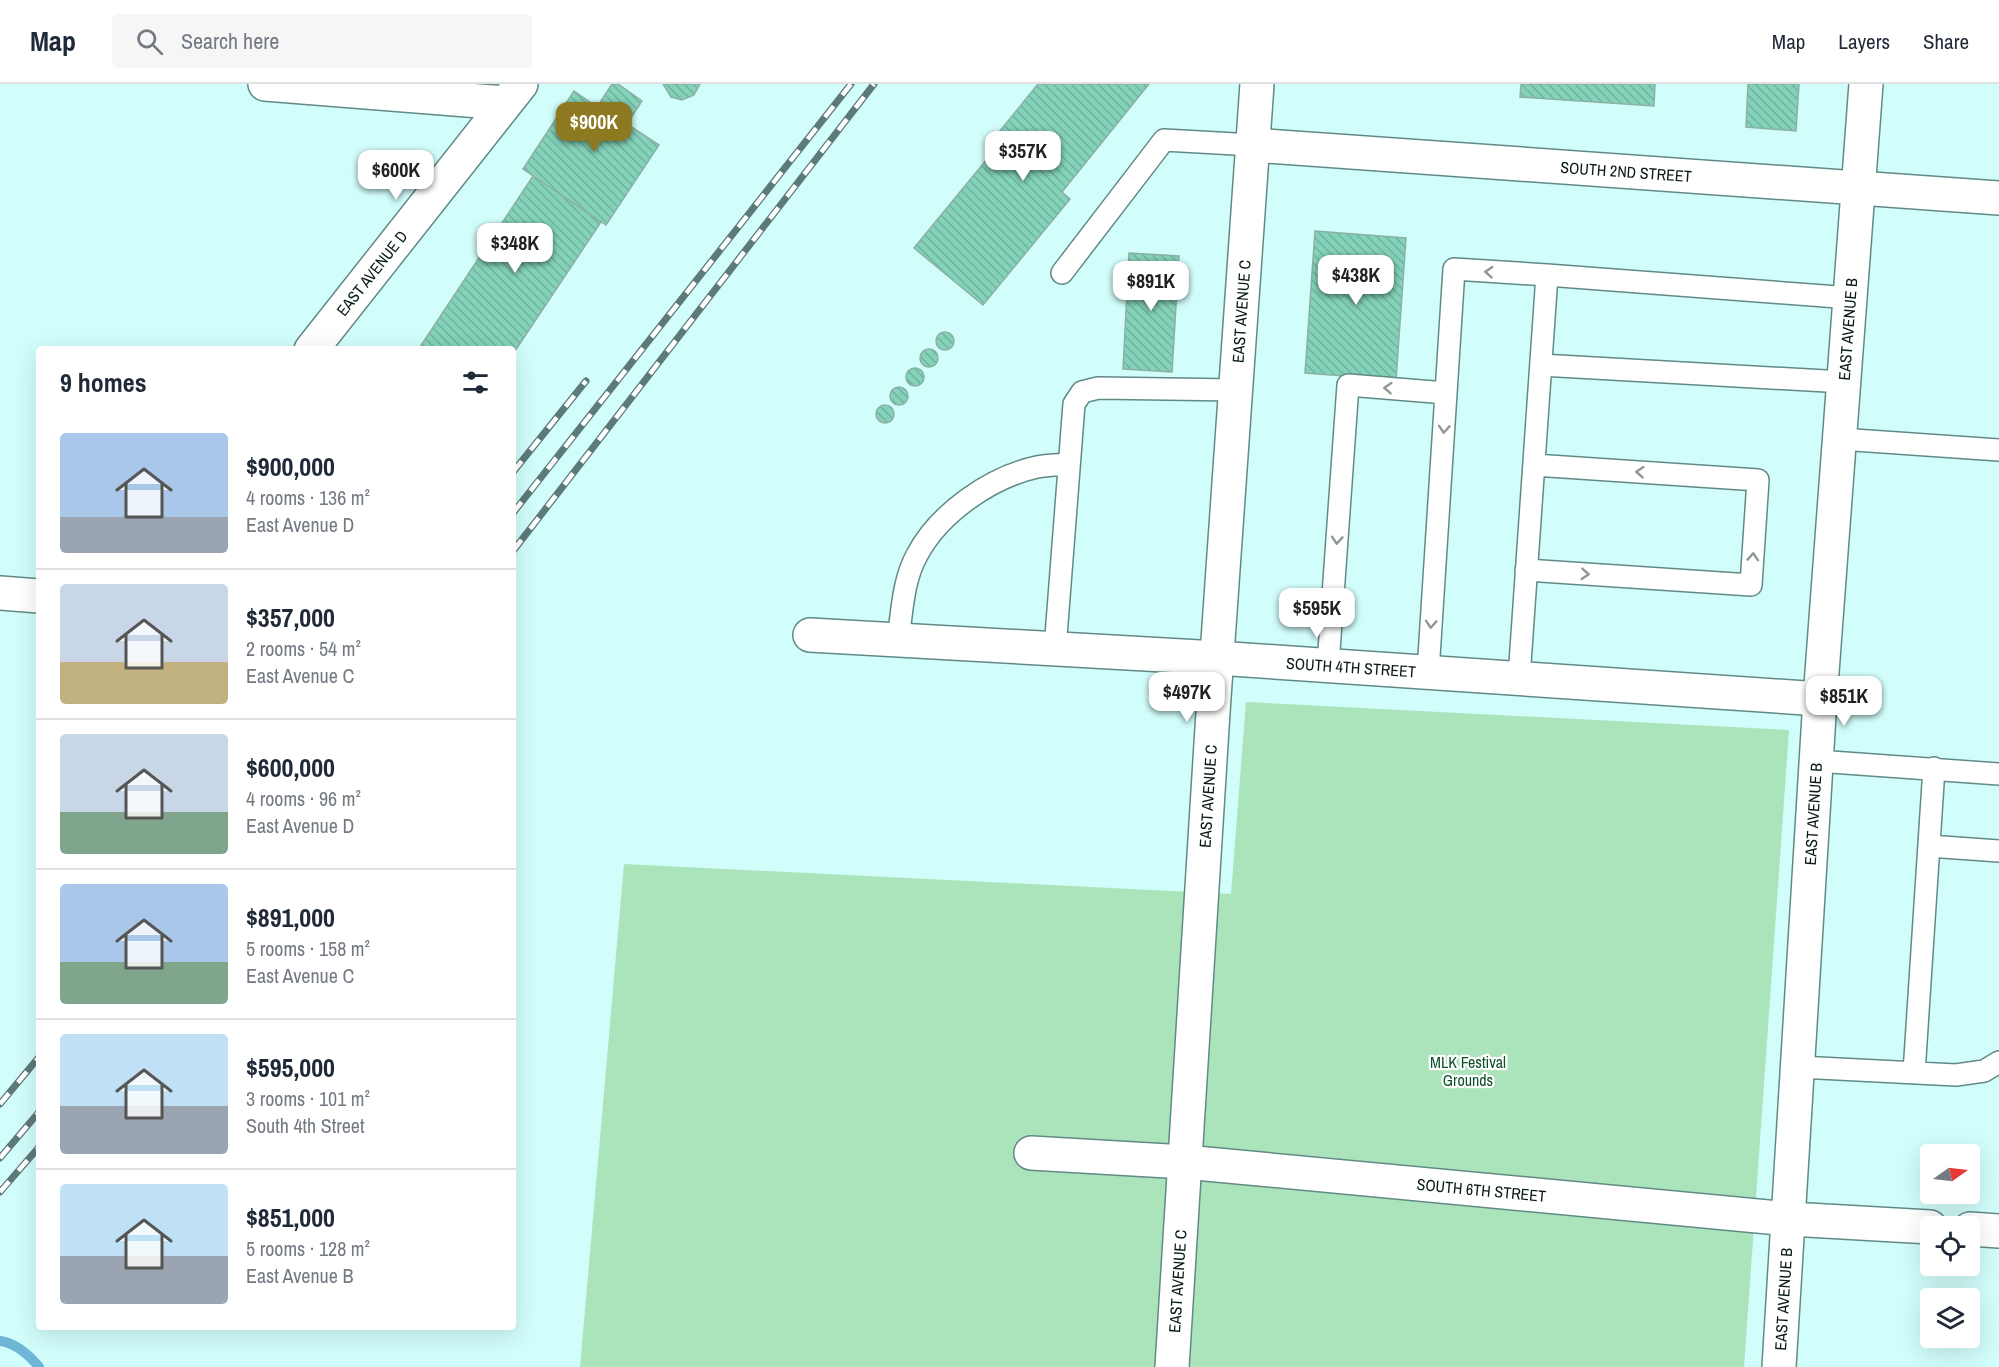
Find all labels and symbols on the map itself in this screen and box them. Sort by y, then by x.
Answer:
pin: $900K [552,102,636,153]
pin: $357K [981,131,1065,182]
pin: $600K [354,150,438,201]
street label: SOUTH 2ND STREET [1560,156,1692,187]
pin: $348K [473,223,557,274]
street label: EAST AVENUE D [331,226,412,320]
pin: $438K [1314,255,1398,306]
street label: EAST AVENUE C [1226,259,1256,364]
pin: $891K [1109,261,1193,312]
one-way arrow [1484,265,1493,278]
street label: EAST AVENUE B [1833,277,1862,381]
one-way arrow [1383,382,1392,395]
one-way arrow [1437,425,1450,434]
one-way arrow [1636,466,1645,479]
one-way arrow [1330,536,1343,545]
one-way arrow [1747,552,1760,561]
one-way arrow [1580,567,1589,580]
pin: $595K [1275,588,1359,639]
one-way arrow [1425,619,1438,628]
street label: SOUTH 4TH STREET [1285,652,1417,682]
pin: $497K [1145,672,1229,723]
pin: $851K [1802,676,1886,727]
street label: EAST AVENUE C [1194,744,1222,848]
street label: EAST AVENUE B [1799,762,1827,866]
park label: MLK Festival Grounds [1430,1051,1506,1091]
north arrow [1920,1144,1980,1204]
street label: SOUTH 6TH STREET [1416,1173,1547,1207]
street label: EAST AVENUE C [1163,1229,1192,1333]
street label: EAST AVENUE B [1769,1247,1797,1351]

